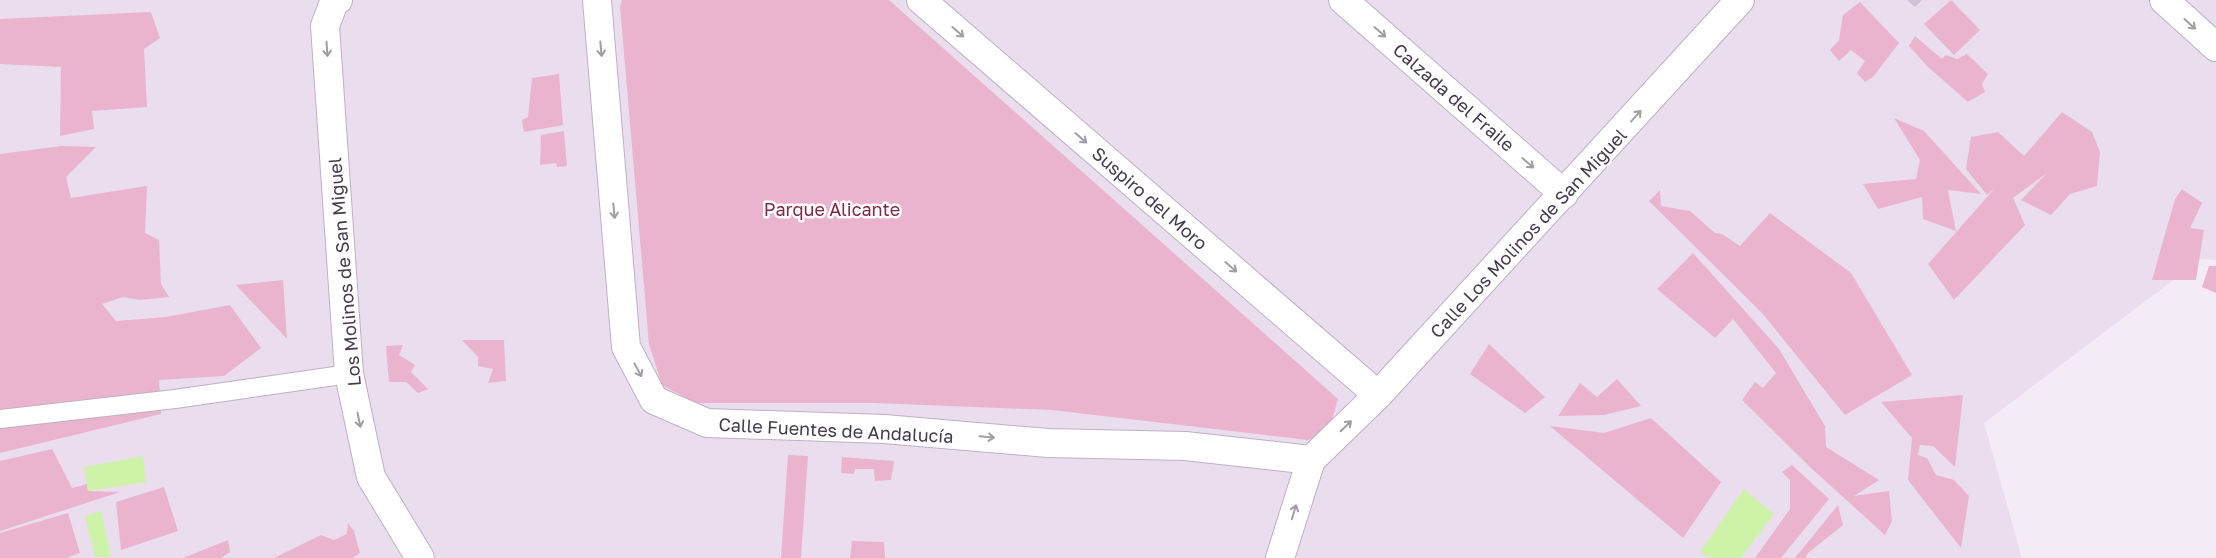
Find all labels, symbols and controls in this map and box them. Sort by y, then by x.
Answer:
one-way arrow [2184,18,2196,30]
one-way arrow [952,26,965,38]
one-way arrow [1373,26,1386,38]
street label: Calzada del Fraile [1389,38,1519,156]
one-way arrow [596,40,605,56]
one-way arrow [322,41,332,57]
one-way arrow [1630,109,1642,122]
street label: Calle Los Molinos de San Miguel [1425,124,1631,342]
one-way arrow [1075,132,1088,144]
street label: Suspiro del Moro [1088,142,1212,254]
street label: Los Molinos de San Miguel [323,157,365,387]
one-way arrow [1522,157,1535,168]
park label: Parque Alicante [764,198,900,220]
one-way arrow [610,202,619,218]
one-way arrow [1224,262,1237,273]
one-way arrow [633,362,643,377]
one-way arrow [355,412,364,428]
street label: Calle Fuentes de Andalucía [718,413,954,447]
one-way arrow [1339,420,1352,432]
one-way arrow [978,433,994,442]
one-way arrow [1290,504,1300,520]

